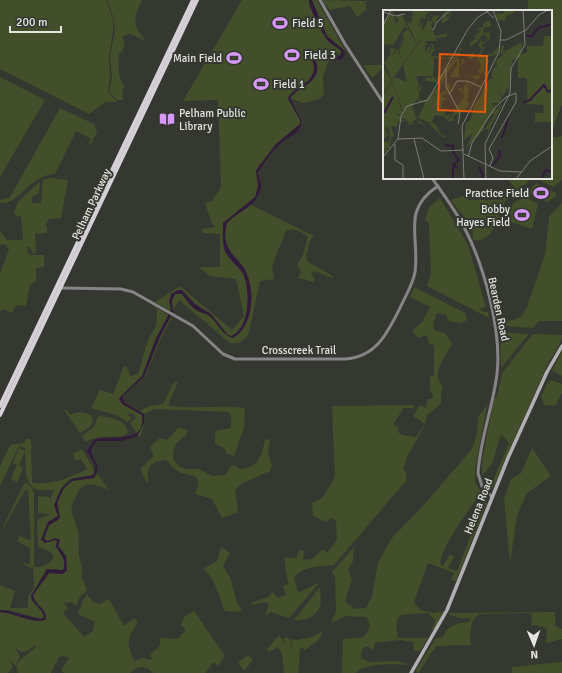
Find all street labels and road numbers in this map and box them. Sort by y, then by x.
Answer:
street label: Pelham Parkway [69,166,114,242]
street label: Bearden Road [485,276,512,342]
street label: Crosscreek Trail [262,344,336,357]
street label: Helena Road [461,476,496,536]

